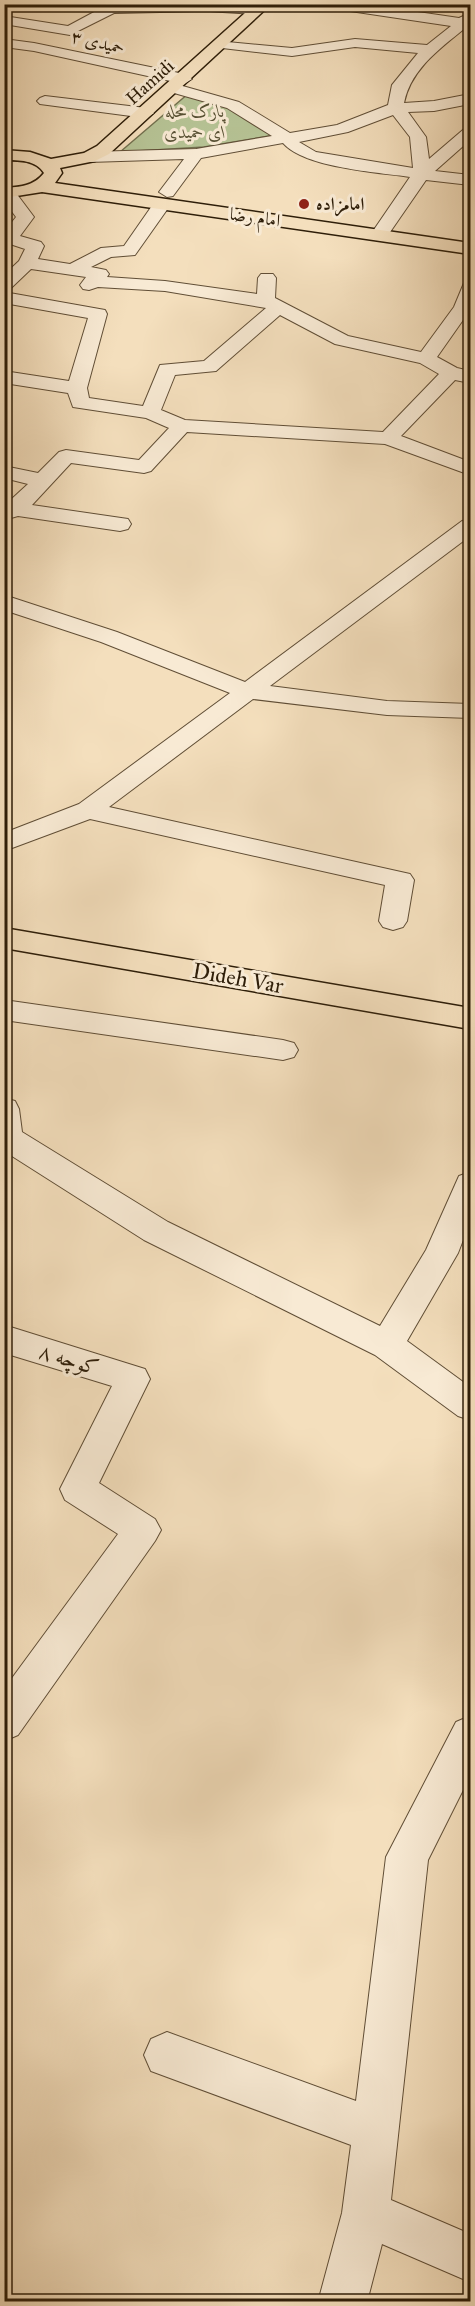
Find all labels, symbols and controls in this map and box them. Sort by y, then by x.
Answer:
street label: حمیدی ۳ [69,25,127,59]
street label: Hamidi [121,55,179,109]
park label: پارک محله ای حمیدی [164,100,226,143]
place label: امامزاده [316,193,365,217]
marker: امامزاده [297,197,311,211]
street label: امام رضا [228,203,282,236]
street label: Dideh Var [191,957,286,999]
street label: کوچه ۸ [35,1337,102,1383]

